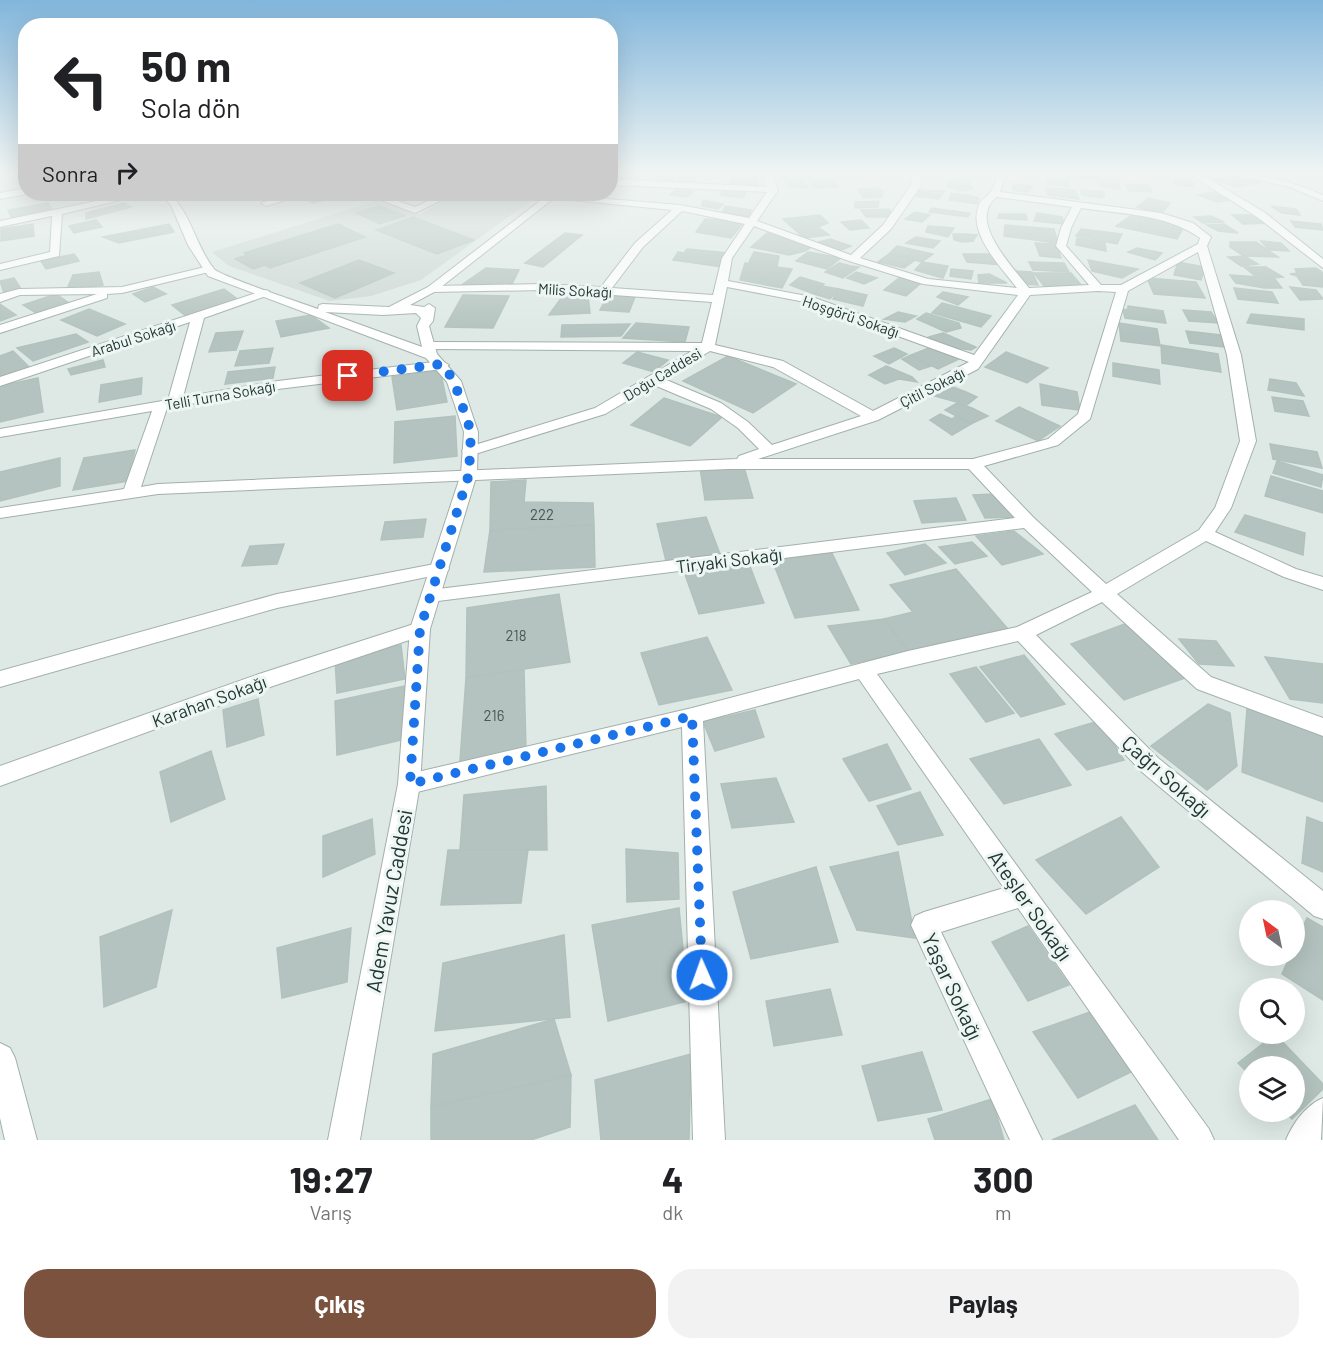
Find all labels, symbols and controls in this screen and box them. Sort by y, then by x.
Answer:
text: 50 m [141,40,231,90]
icon: left [42,42,120,120]
text: Sola dön [141,91,241,123]
icon: right [110,156,143,189]
text: Sonra [42,160,98,186]
street label: Milis Sokağı [538,279,612,301]
street label: Hoşgörü Sokağı [800,291,902,341]
street label: Arabul Sokağı [88,316,178,360]
street label: Doğu Caddesi [620,344,704,404]
pin [322,350,373,401]
icon: arrive [331,359,364,392]
street label: Çitil Sokağı [896,363,968,411]
street label: Telli Turna Sokağı [163,376,277,414]
house number: 222 [530,505,554,523]
street label: Tiryaki Sokağı [675,543,783,577]
house number: 218 [506,626,526,644]
street label: Karahan Sokağı [149,670,269,732]
house number: 216 [484,706,504,724]
street label: Çağrı Sokağı [1117,729,1217,823]
street label: Adem Yavuz Caddesi [360,808,416,994]
street label: Ateşler Sokağı [984,845,1078,965]
north arrow [1239,900,1305,966]
map controls [1239,900,1305,1122]
street label: Yaşar Sokağı [917,929,989,1043]
position arrow [670,943,734,1007]
button: search [1239,978,1305,1044]
button: layers [1239,1056,1305,1122]
text: 19:27 [289,1157,372,1200]
text: 4 [662,1157,684,1200]
text: 300 [973,1157,1034,1200]
text: Varış [310,1200,352,1224]
text: dk [662,1200,683,1224]
text: m [995,1200,1012,1224]
button: Çıkış [24,1269,656,1338]
button: Paylaş [668,1269,1299,1338]

